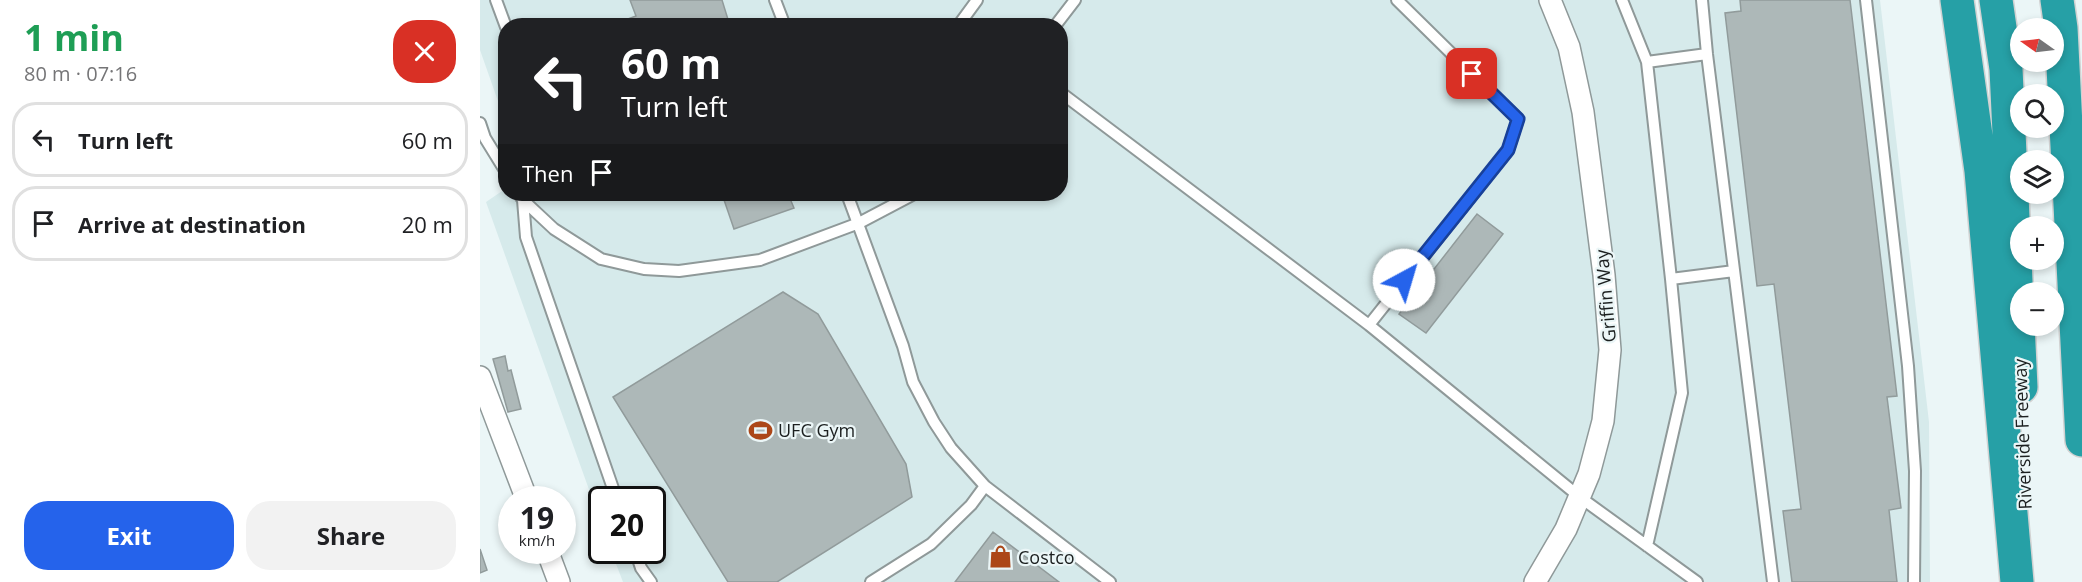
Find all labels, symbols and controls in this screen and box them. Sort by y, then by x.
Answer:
text: 1 min [24,13,124,62]
north arrow [2010,18,2064,72]
map controls [2010,18,2064,336]
button: close [393,20,456,83]
text: 60 m [621,34,721,91]
icon: left [522,42,600,120]
pin [1446,48,1497,99]
icon: arrive [1455,57,1488,90]
text: 80 m · 07:16 [24,60,137,87]
button: search [2010,84,2064,138]
text: Turn left [621,88,728,125]
icon: left [27,123,60,156]
text: Turn left [78,125,173,155]
text: 60 m [402,125,453,155]
button: layers [2010,150,2064,204]
icon: arrive [585,156,618,189]
text: Then [522,158,573,188]
icon: arrive [27,207,60,240]
text: Arrive at destination [78,209,306,239]
text: 20 m [402,209,453,239]
button: + [2010,216,2064,270]
position arrow [1372,248,1436,312]
street label: Griffin Way [1589,248,1621,343]
button: − [2010,282,2064,336]
street label: Riverside Freeway [2007,357,2037,510]
sports icon: UFC Gym [747,417,773,443]
place label: UFC Gym [778,418,855,442]
speed limit sign: 20 [588,486,666,564]
text: 19 [520,497,554,538]
button: Exit [24,501,234,570]
button: Share [246,501,456,570]
text: km/h [519,530,555,550]
shop icon: Costco [987,544,1013,570]
place label: Costco [1018,545,1075,569]

